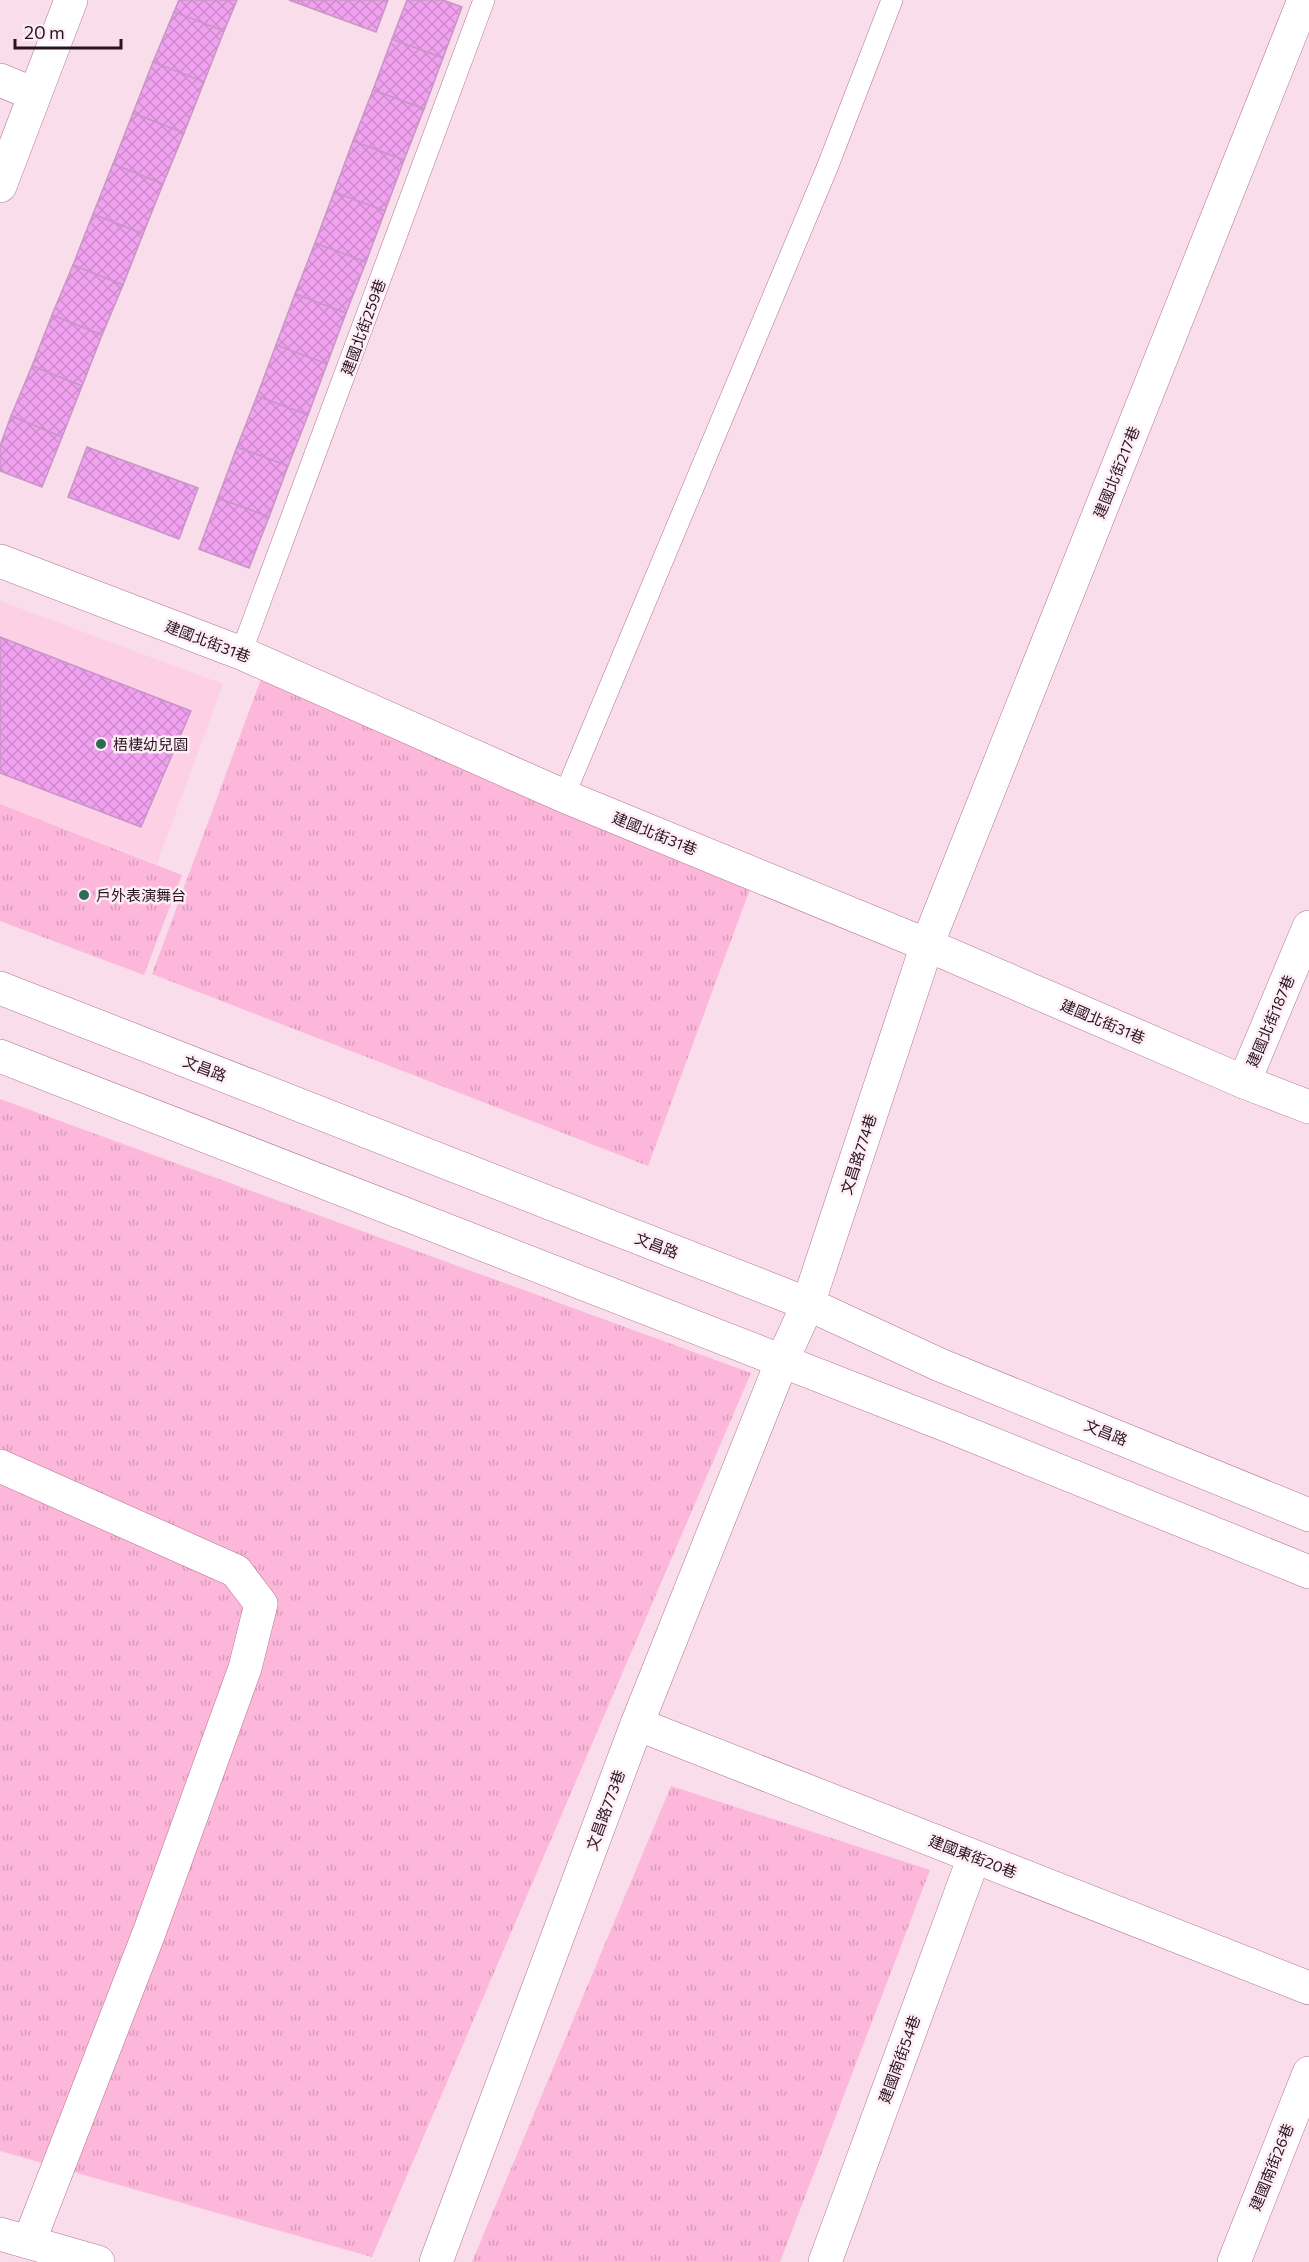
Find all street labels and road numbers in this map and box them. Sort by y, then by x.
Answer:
street label: 建國北街259巷 [337,276,389,378]
street label: 建國北街217巷 [1089,423,1143,521]
street label: 建國北街31巷 [163,616,253,666]
street label: 建國北街31巷 [610,808,700,858]
street label: 建國北街187巷 [1242,972,1298,1070]
street label: 建國北街31巷 [1058,995,1148,1047]
street label: 文昌路 [181,1052,229,1084]
street label: 文昌路774巷 [836,1111,880,1197]
street label: 文昌路 [633,1229,681,1261]
street label: 文昌路 [1082,1415,1130,1449]
street label: 文昌路773巷 [582,1767,628,1853]
street label: 建國東街20巷 [926,1831,1020,1881]
street label: 建國南街54巷 [875,2012,923,2106]
street label: 建國南街26巷 [1245,2121,1297,2213]

